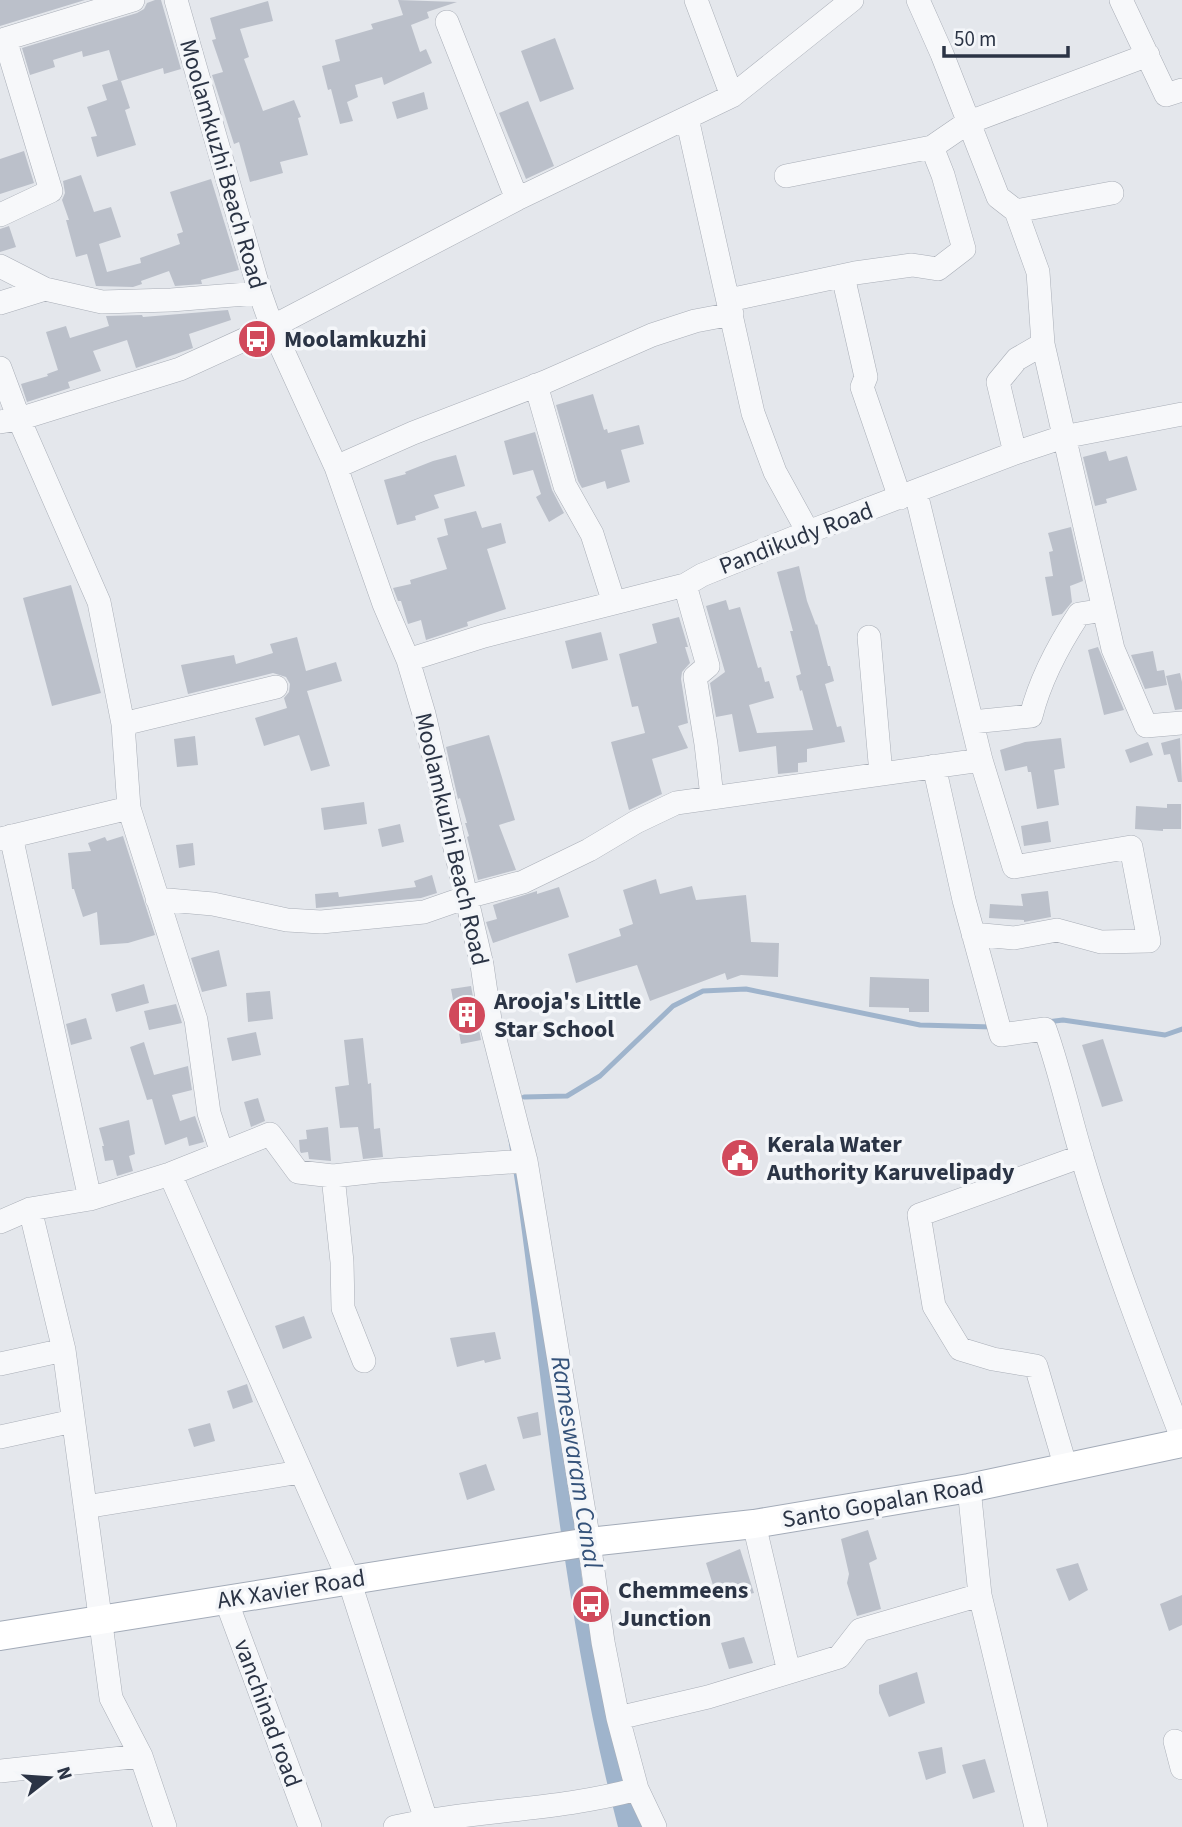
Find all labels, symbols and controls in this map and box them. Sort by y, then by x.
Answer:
scale bar [944,14,1068,58]
text: 50 m [954,24,996,54]
street label: Moolamkuzhi Beach Road [170,35,275,293]
bus stop icon: Moolamkuzhi [236,318,278,360]
place label: Moolamkuzhi [284,322,427,357]
street label: Pandikudy Road [714,493,878,584]
street label: Moolamkuzhi Beach Road [405,709,498,969]
place label: Arooja's Little Star School [493,984,641,1047]
building icon: Arooja's Little Star School [446,994,488,1036]
place label: Kerala Water Authority Karuvelipady [766,1127,1015,1190]
public building icon: Kerala Water Authority Karuvelipady [719,1137,761,1179]
water label: Rameswaram Canal [541,1353,612,1572]
street label: Santo Gopalan Road [780,1468,987,1537]
street label: AK Xavier Road [214,1561,368,1618]
place label: Chemmeens Junction [618,1573,748,1636]
bus stop icon: Chemmeens Junction [570,1583,612,1625]
street label: vanchinad road [225,1634,311,1792]
north arrow [14,1743,84,1813]
text: N [49,1763,79,1783]

